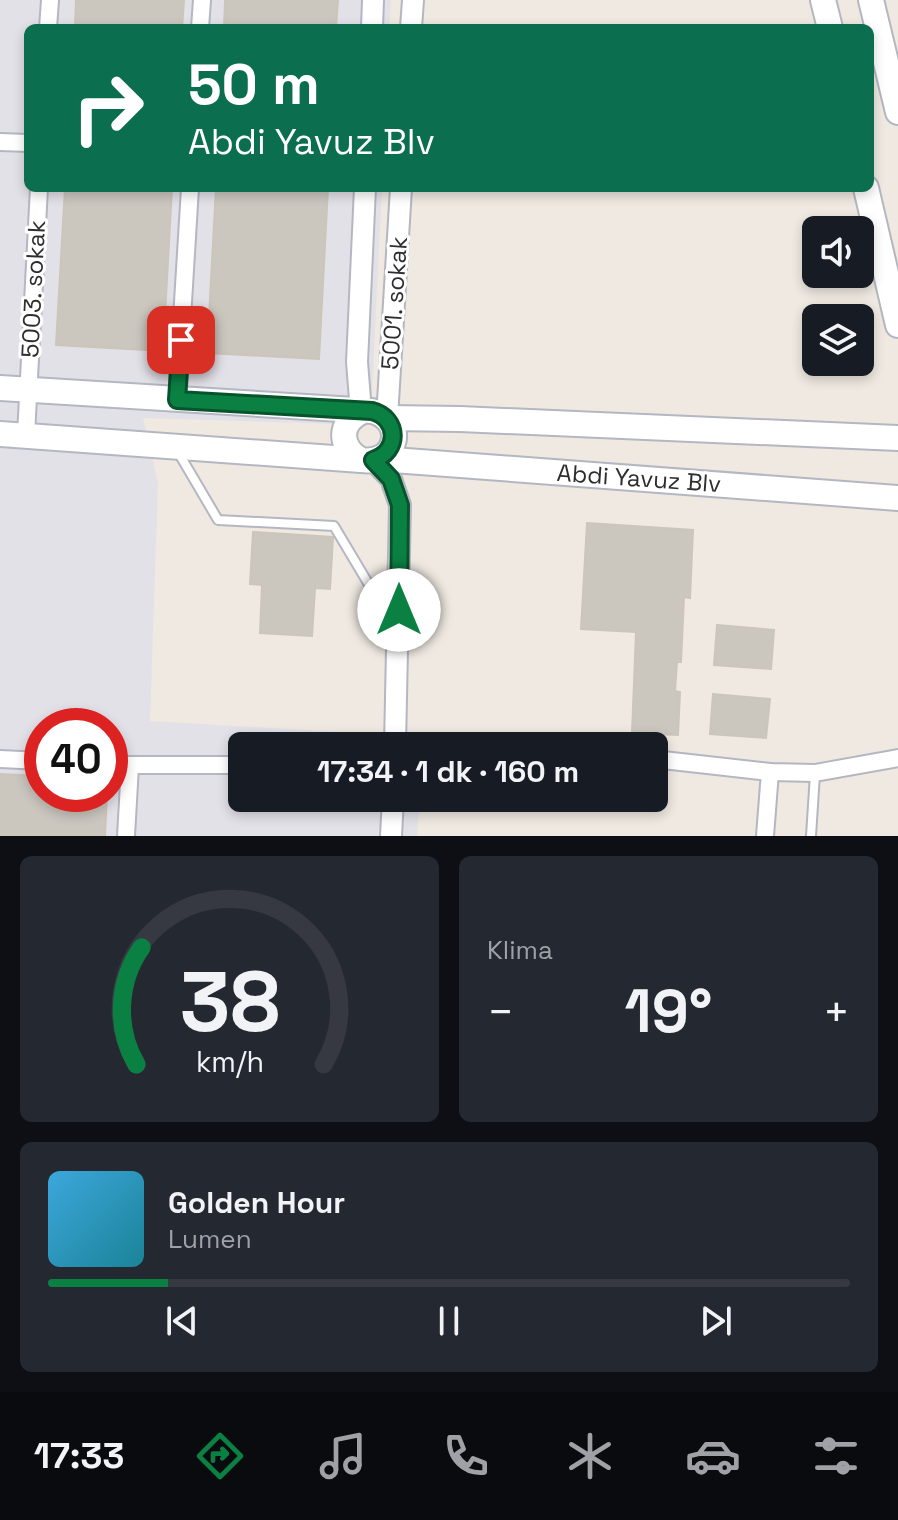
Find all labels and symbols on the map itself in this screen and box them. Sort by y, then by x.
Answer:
street label: 5003. sokak [14,219,52,359]
street label: 5001. sokak [374,235,414,371]
pin [147,306,215,374]
street label: Abdi Yavuz Blv [556,457,722,499]
position arrow [357,568,441,652]
speed limit sign: 40 [24,708,128,812]

